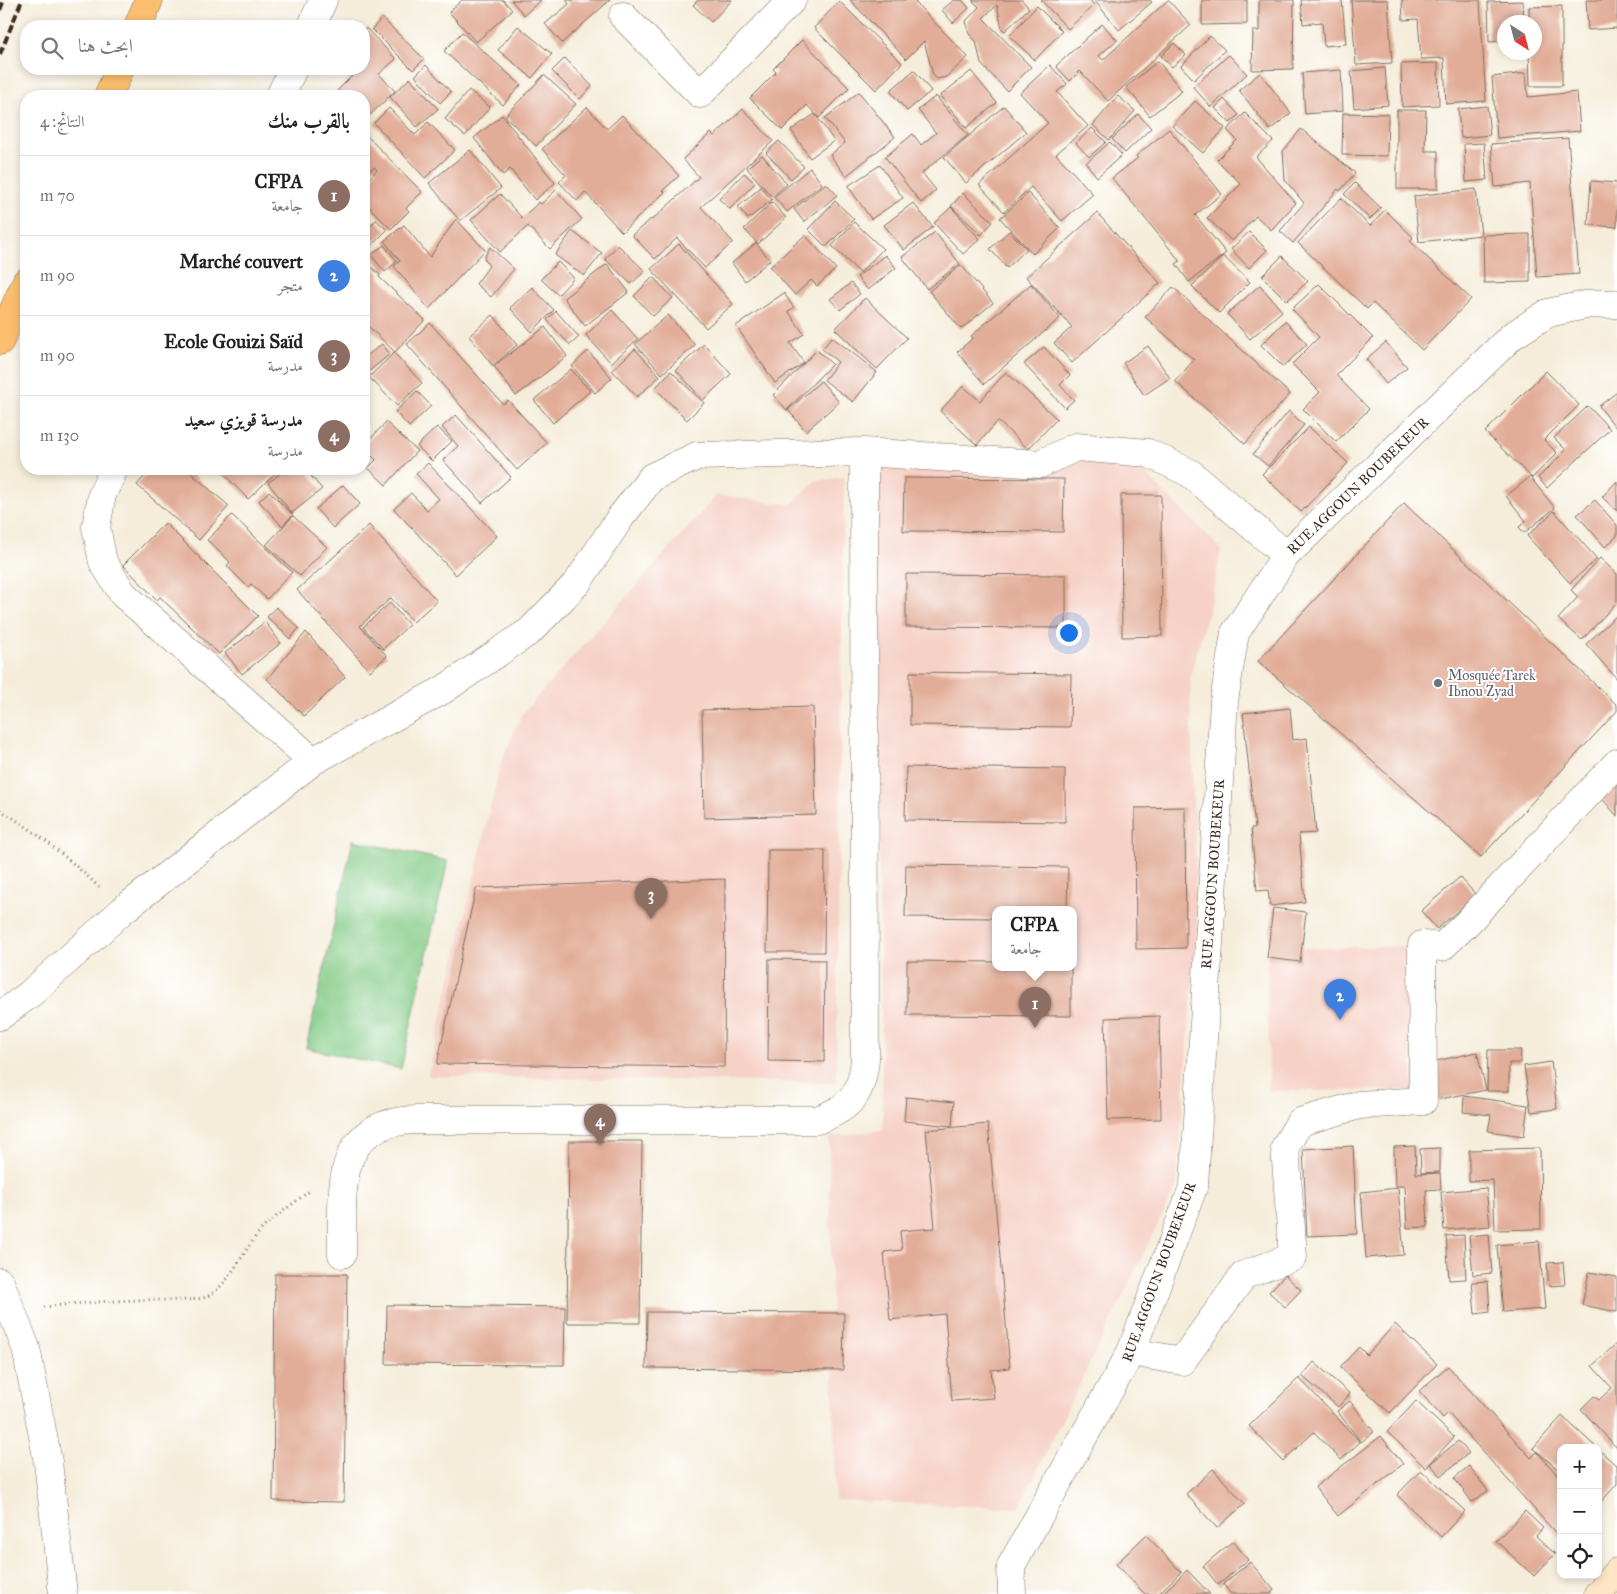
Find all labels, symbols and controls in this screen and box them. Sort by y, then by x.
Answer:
north arrow [1497,15,1542,60]
search box [20,20,370,75]
icon: search [38,34,66,62]
text: ابحث هنا [78,34,133,57]
text: بالقرب منك [268,108,350,134]
text: النتائج: 4 [40,112,85,131]
text: CFPA [254,170,303,193]
text: 70 m [40,186,75,205]
text: 1 [331,186,337,205]
text: جامعة [271,196,303,215]
text: Marché couvert [179,250,303,273]
text: 90 m [40,266,75,285]
text: 2 [330,266,338,285]
text: متجر [278,276,303,295]
text: Ecole Gouizi Saïd [164,330,303,353]
text: 90 m [40,346,75,365]
text: 3 [331,346,337,365]
text: مدرسة [268,356,303,375]
text: مدرسة قويزي سعيد [184,408,303,431]
street label: RUE AGGOUN BOUBEKEUR [1284,413,1433,558]
text: 130 m [40,426,79,445]
text: 4 [330,426,338,445]
text: مدرسة [268,441,303,460]
your location [1056,620,1082,646]
place label: Mosquée Tarek Ibnou Zyad [1448,667,1536,700]
marker: Mosquée Tarek Ibnou Zyad [1432,677,1444,689]
street label: RUE AGGOUN BOUBEKEUR [1198,777,1228,969]
pin: 3 [635,878,667,919]
popup [992,906,1077,971]
text: CFPA [1010,913,1059,936]
text: جامعة [1010,939,1042,958]
pin: 2 [1324,979,1356,1020]
pin: 1 [1019,987,1051,1028]
pin: 4 [584,1104,616,1145]
street label: RUE AGGOUN BOUBEKEUR [1118,1179,1200,1364]
map controls [1557,1444,1602,1579]
button: + [1557,1444,1602,1489]
button: − [1557,1489,1602,1534]
button: locate [1557,1534,1602,1579]

